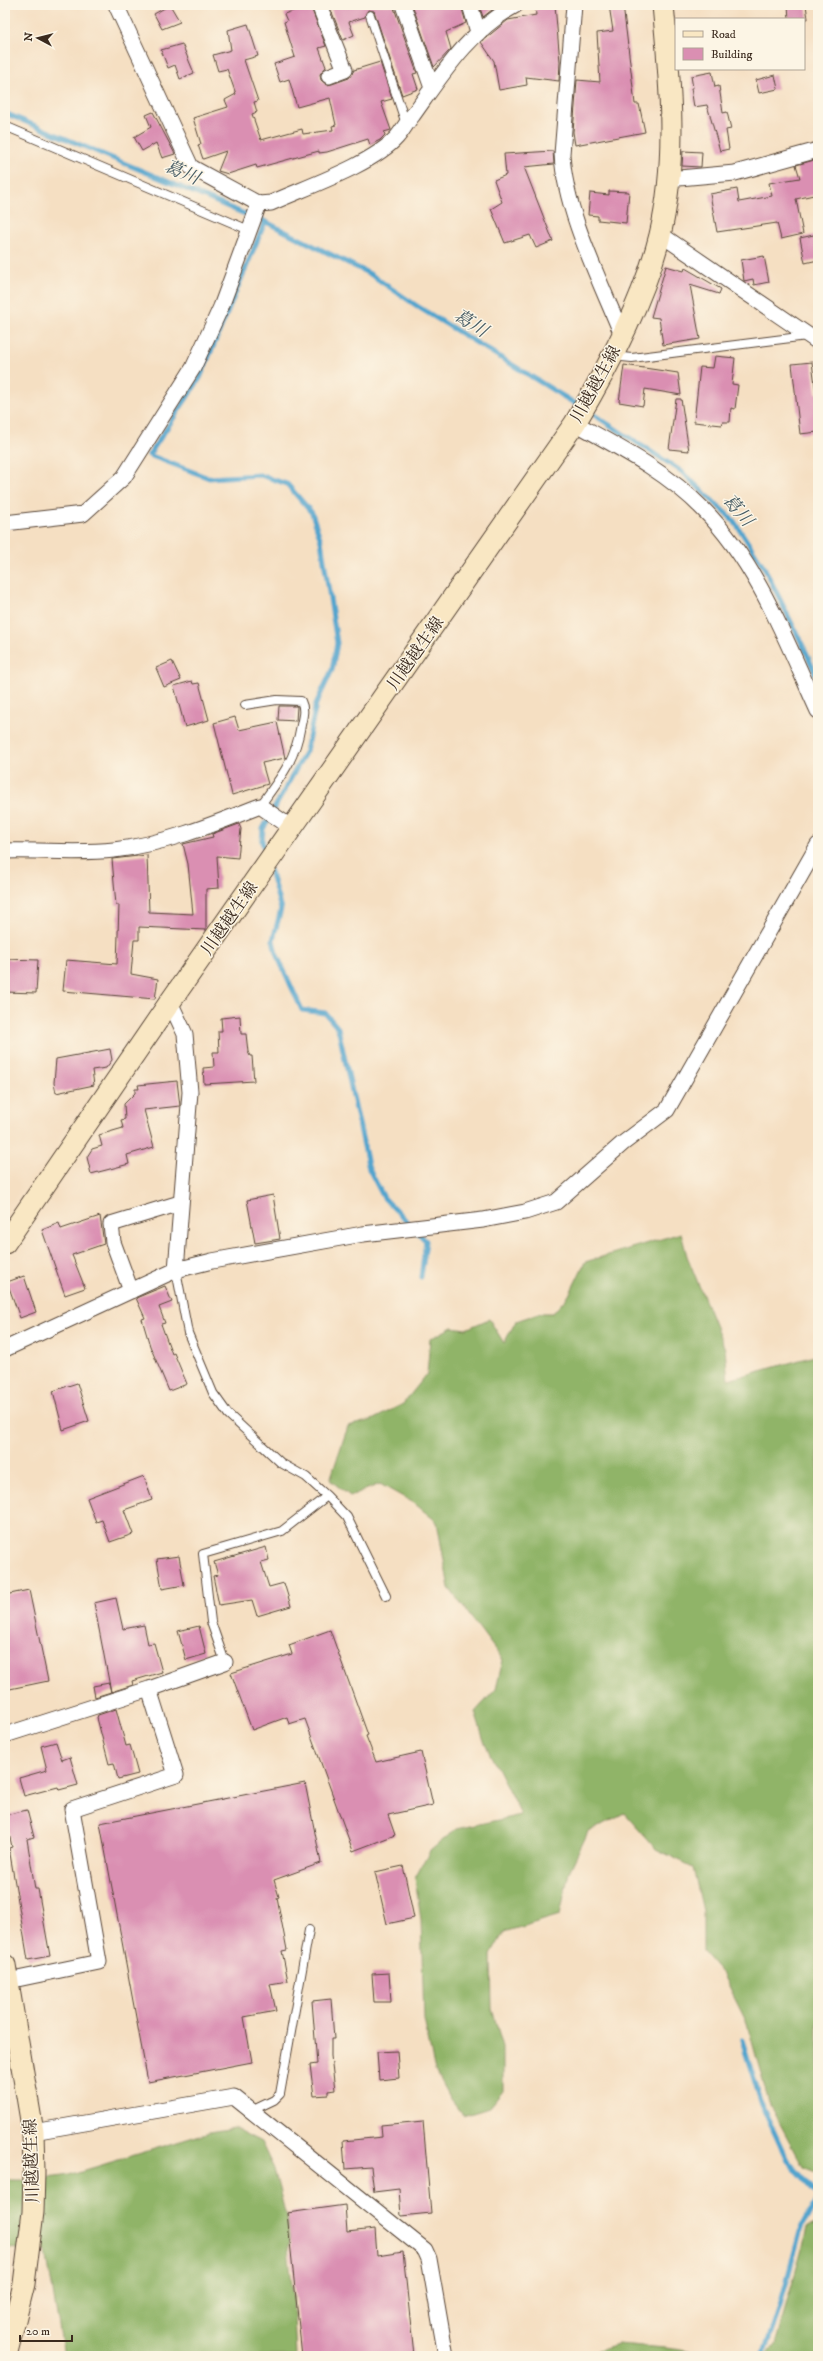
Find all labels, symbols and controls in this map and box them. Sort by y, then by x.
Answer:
north arrow [18,18,58,58]
legend [675,18,805,70]
text: Road [711,27,736,42]
text: N [22,32,37,42]
text: Building [711,47,752,62]
water label: 葛川 [161,156,204,191]
water label: 葛川 [449,305,493,344]
street label: 川越越生線 [566,342,626,427]
water label: 葛川 [717,490,759,533]
street label: 川越越生線 [382,612,449,695]
street label: 川越越生線 [196,877,263,960]
street label: 川越越生線 [20,2118,44,2204]
scale bar [20,2317,72,2343]
text: 20 m [26,2324,50,2339]

